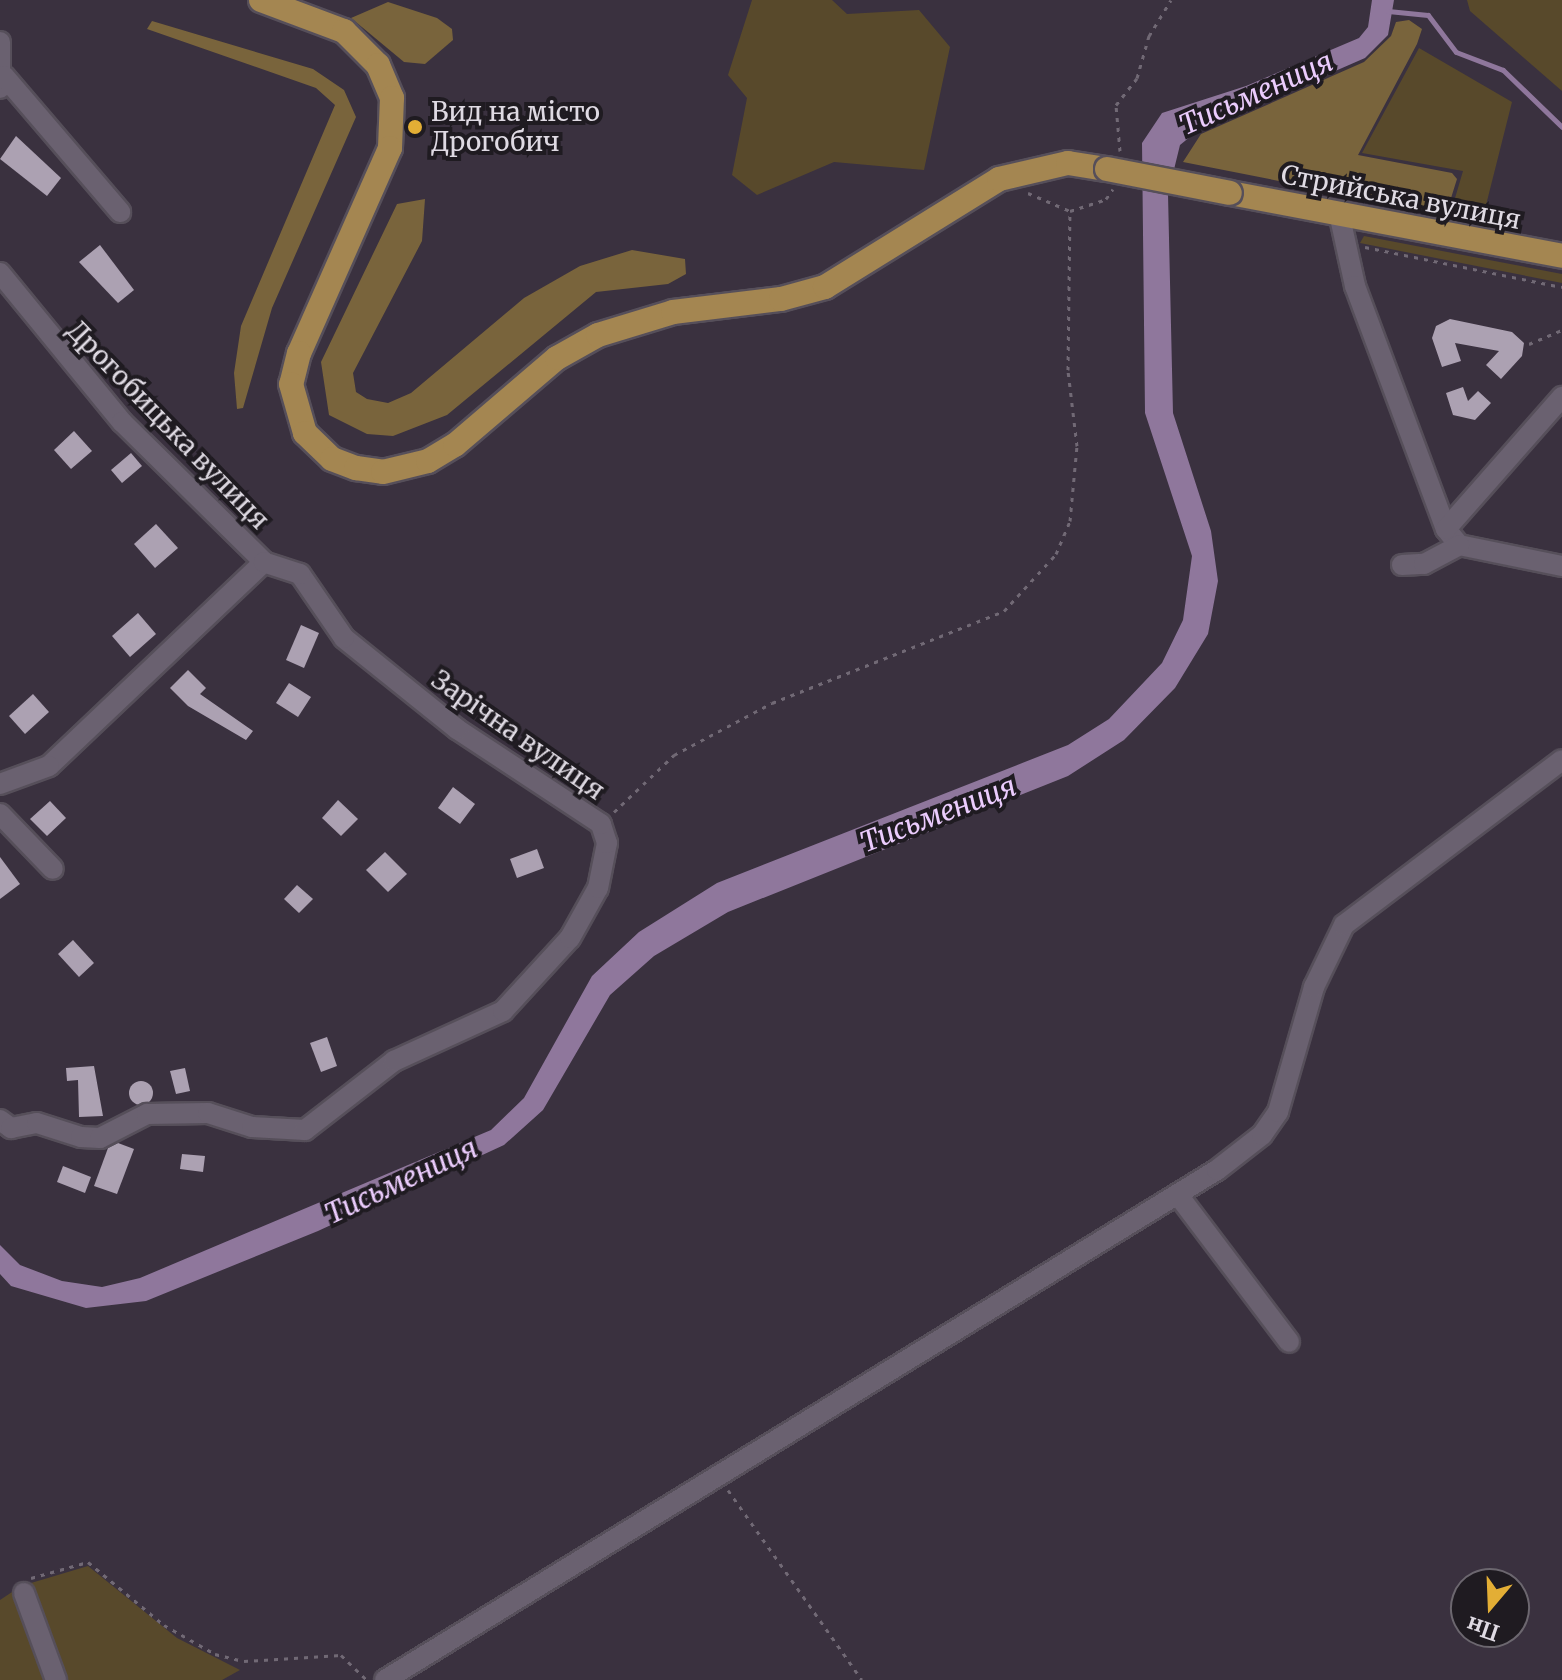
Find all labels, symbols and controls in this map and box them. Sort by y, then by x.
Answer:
water label: Тисьмениця [1174,44,1338,142]
place label: Вид на місто Дрогобич [431,96,600,158]
marker: Вид на місто Дрогобич [406,118,424,136]
street label: Стрийська вулиця [1279,158,1523,236]
street label: Дрогобицька вулиця [61,315,275,535]
street label: Зарічна вулиця [426,664,610,806]
water label: Тисьмениця [855,769,1021,859]
water label: Тисьмениця [320,1131,482,1231]
north arrow [1450,1568,1530,1648]
text: Пн [1463,1610,1503,1647]

